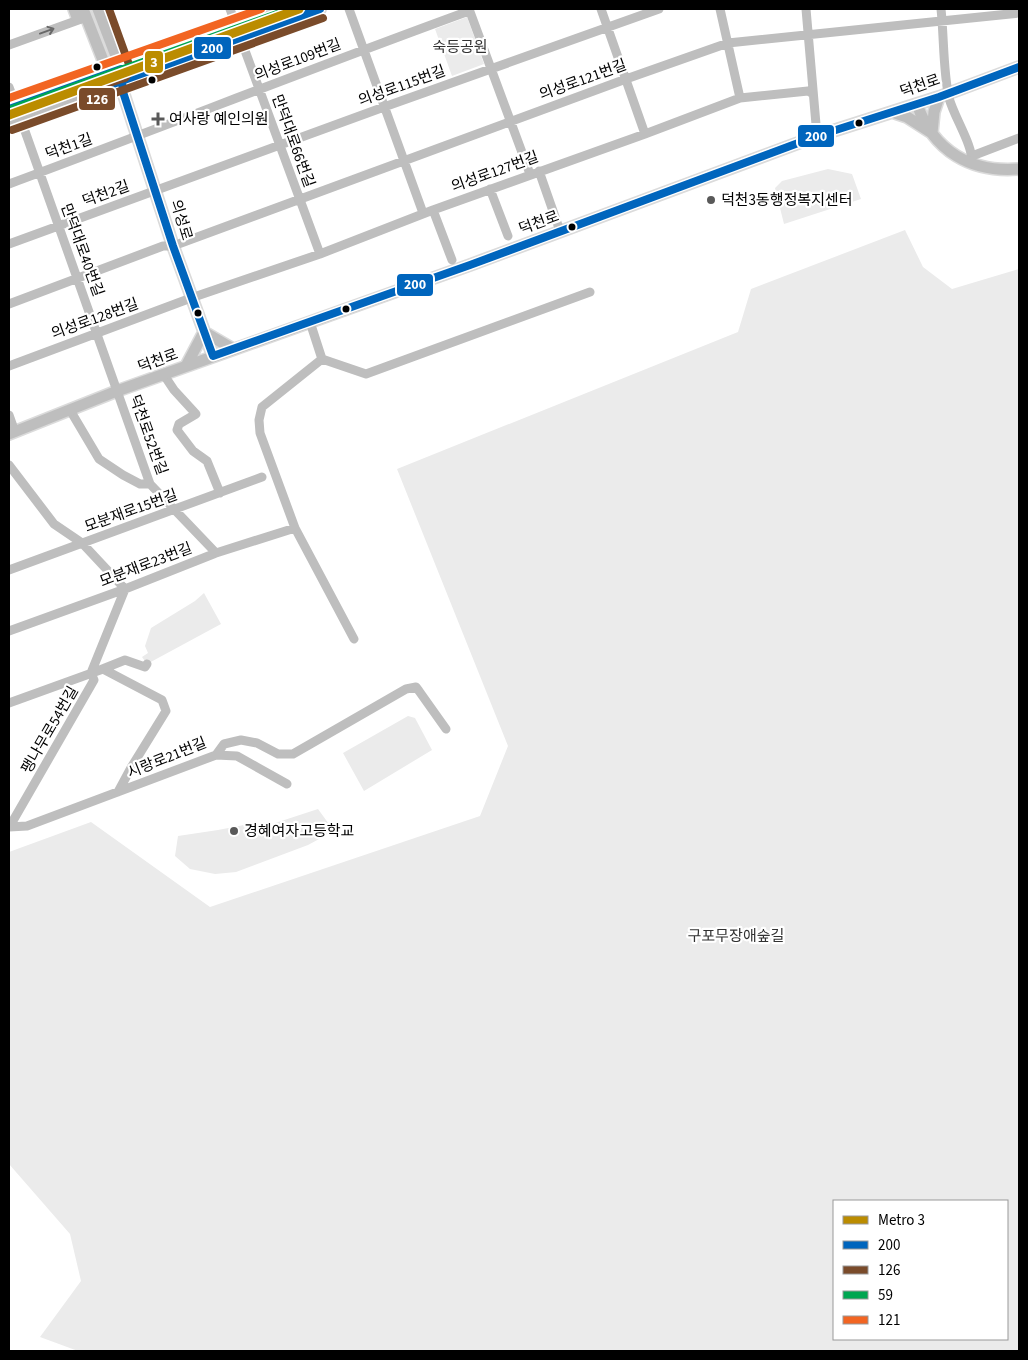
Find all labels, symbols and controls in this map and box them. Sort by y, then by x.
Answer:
one-way arrow [39,26,55,35]
street label: 의성로109번길 [252,34,344,86]
line badge: 200 [193,36,232,60]
park label: 숙등공원 [432,37,488,58]
text: 200 [201,39,223,59]
line badge: 3 [144,50,164,74]
text: 3 [150,53,158,73]
street label: 의성로121번길 [536,55,630,105]
street label: 의성로115번길 [355,61,449,111]
unlabelled marker [92,62,102,72]
street label: 덕천로 [897,69,943,103]
unlabelled marker [147,75,157,85]
line badge: 126 [78,87,116,111]
text: 126 [86,90,108,110]
street label: 만덕대로66번길 [266,91,320,191]
place label: 여사랑 예인의원 [169,109,269,130]
marker: 여사랑 예인의원 [151,112,165,126]
unlabelled marker [854,118,864,128]
line badge: 200 [797,124,835,148]
text: 200 [805,127,827,147]
street label: 덕천1길 [42,129,96,165]
street label: 의성로127번길 [448,147,542,197]
street label: 덕천2길 [79,176,133,212]
place label: 덕천3동행정복지센터 [721,190,853,211]
marker: 덕천3동행정복지센터 [705,194,717,206]
street label: 의성로 [165,197,197,243]
street label: 만덕대로40번길 [55,200,109,300]
street label: 덕천로 [516,206,562,240]
unlabelled marker [567,222,577,232]
line badge: 200 [396,273,434,297]
text: 200 [404,275,426,295]
street label: 의성로128번길 [48,294,142,344]
unlabelled marker [341,304,351,314]
unlabelled marker [193,308,203,318]
street label: 덕천로 [135,344,181,378]
street label: 덕천로52번길 [124,392,172,478]
street label: 모분재로15번길 [81,484,181,538]
street label: 모분재로23번길 [97,538,195,592]
street label: 팽나무로54번길 [16,682,84,778]
street label: 시랑로21번길 [124,733,210,783]
place label: 경혜여자고등학교 [244,821,354,842]
marker: 경혜여자고등학교 [228,825,240,837]
park label: 구포무장애숲길 [688,926,784,947]
legend [833,1200,1008,1340]
text: Metro 3 [878,1210,925,1231]
text: 200 [878,1235,900,1256]
text: 126 [878,1260,900,1281]
text: 59 [878,1285,893,1306]
text: 121 [878,1310,900,1331]

